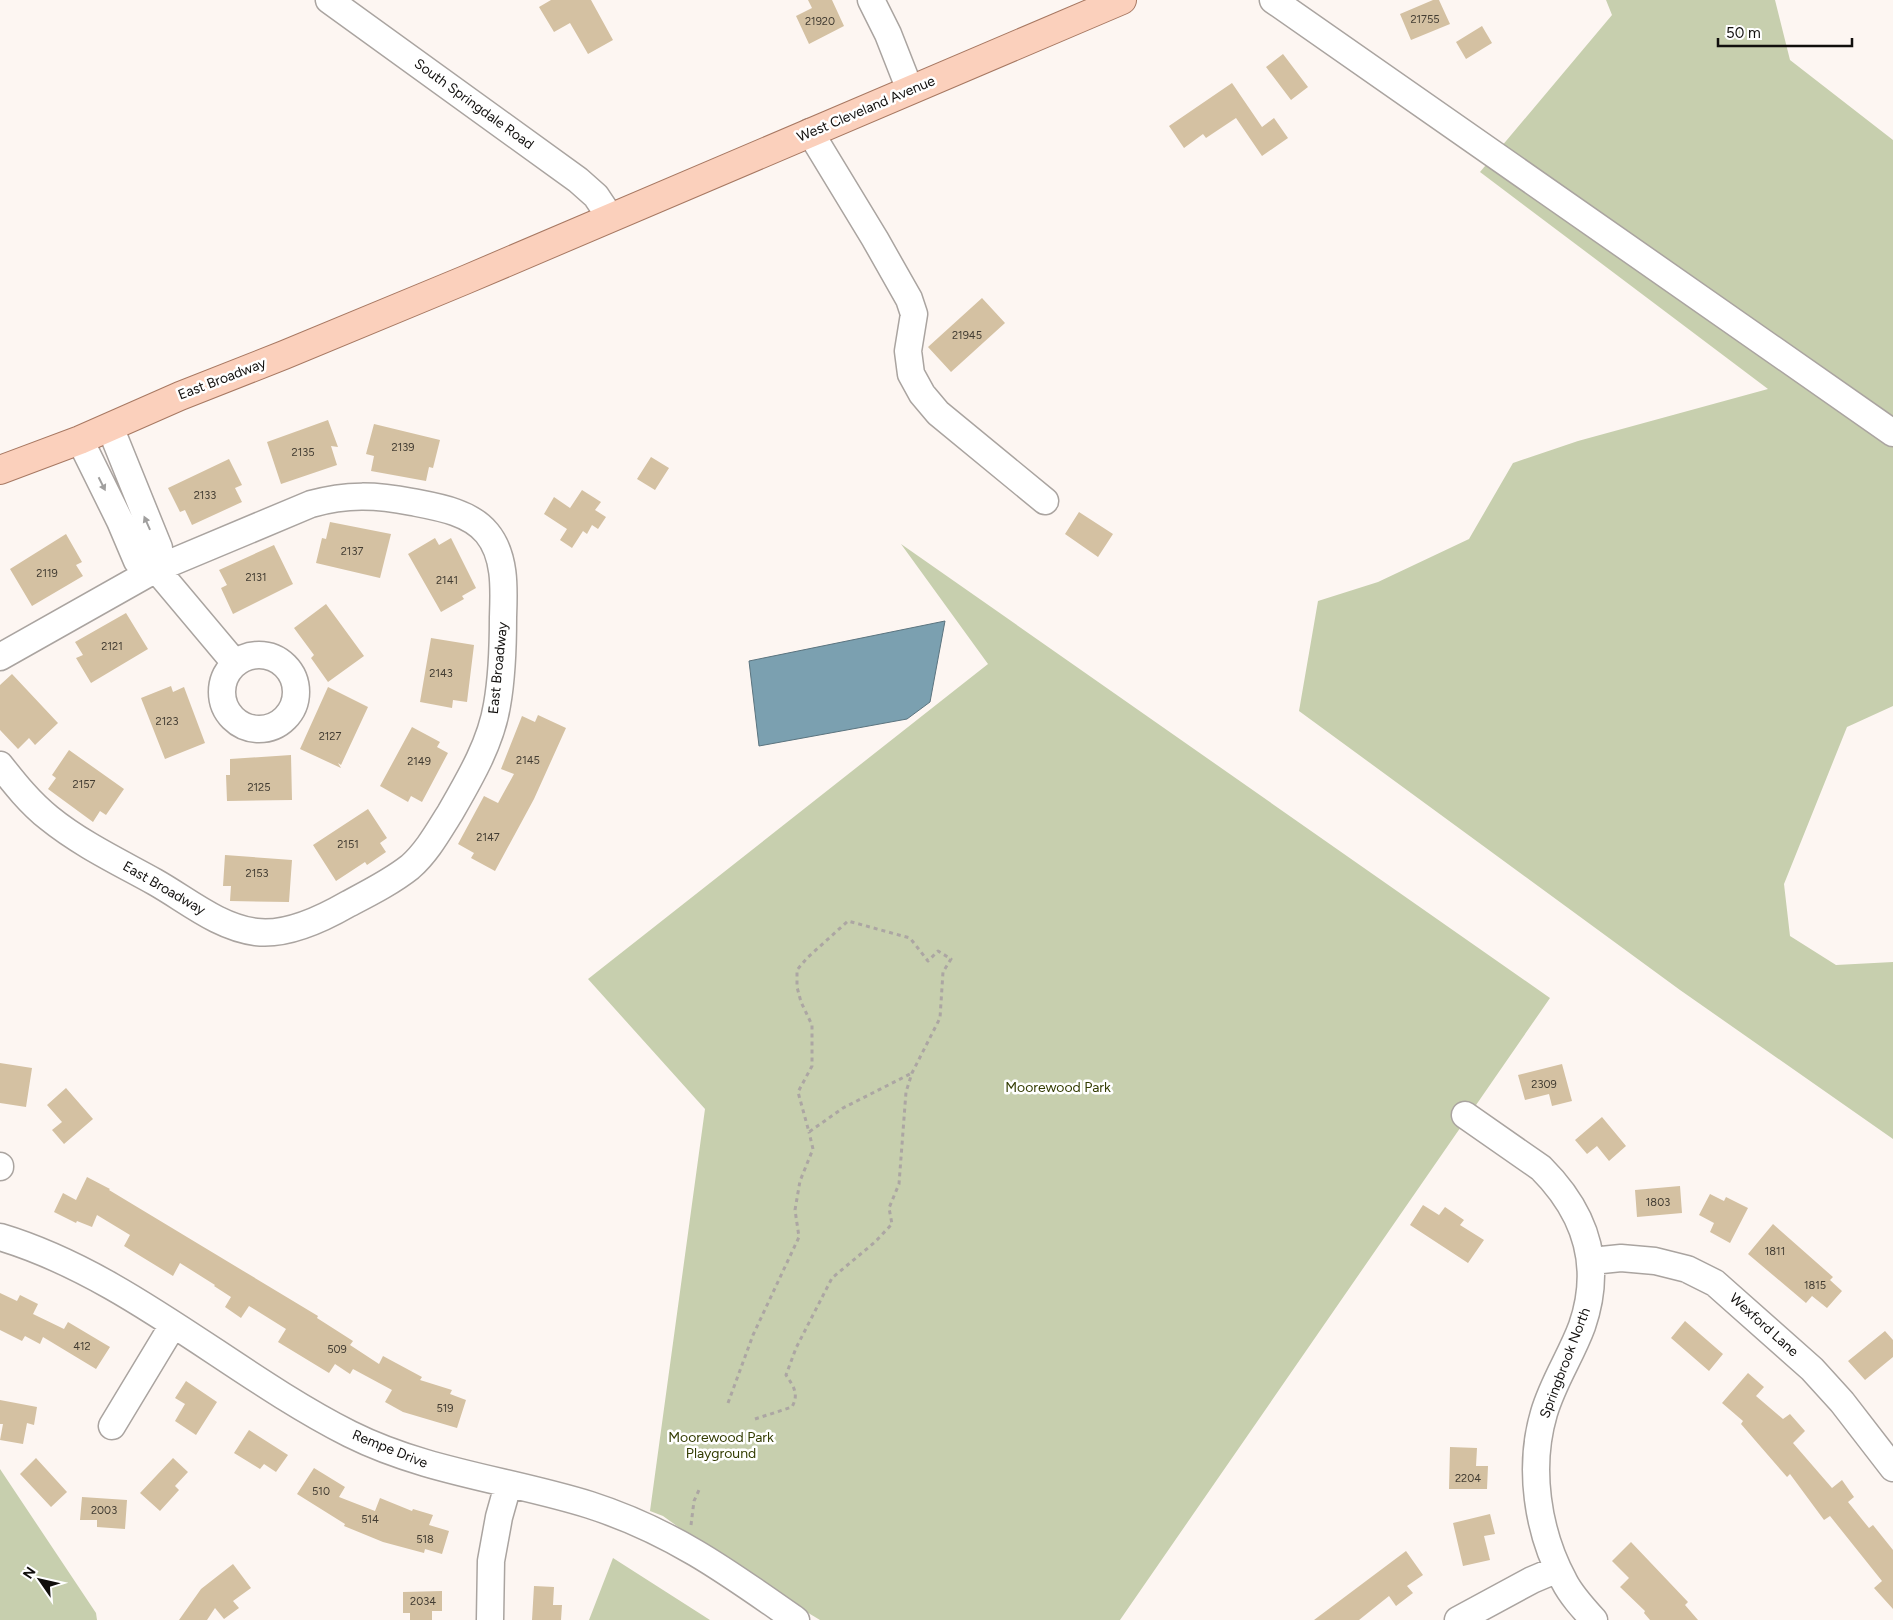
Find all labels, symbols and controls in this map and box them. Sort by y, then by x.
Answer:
house number: 21755 [1410,13,1440,26]
house number: 21920 [805,15,835,28]
scale bar [1718,15,1852,47]
text: 50 m [1726,24,1761,42]
street label: South Springdale Road [411,55,537,153]
street label: West Cleveland Avenue [794,72,938,146]
house number: 21945 [952,329,982,342]
street label: East Broadway [176,354,269,404]
house number: 2139 [392,441,414,454]
house number: 2135 [291,446,315,459]
one-way arrow [98,477,106,491]
house number: 2133 [194,489,216,502]
one-way arrow [143,516,151,530]
house number: 2137 [341,545,363,558]
house number: 2119 [36,567,58,580]
house number: 2131 [245,571,267,584]
house number: 2141 [436,574,458,587]
street label: East Broadway [485,620,511,715]
house number: 2121 [101,640,123,653]
house number: 2143 [429,667,453,680]
house number: 2123 [156,715,178,728]
house number: 2127 [319,730,341,743]
house number: 2145 [516,754,540,767]
house number: 2149 [407,755,431,768]
house number: 2157 [73,778,96,791]
house number: 2125 [247,781,271,794]
house number: 2147 [476,831,500,844]
house number: 2151 [337,838,359,851]
street label: East Broadway [120,857,209,919]
house number: 2153 [245,867,269,880]
house number: 2309 [1531,1078,1557,1091]
park label: Moorewood Park [1005,1079,1111,1096]
house number: 1803 [1646,1196,1670,1209]
house number: 1811 [1765,1245,1785,1258]
house number: 1815 [1804,1279,1826,1292]
street label: Wexford Lane [1726,1290,1802,1361]
street label: Springbrook North [1536,1305,1594,1421]
house number: 412 [73,1340,91,1353]
house number: 509 [327,1343,347,1356]
house number: 519 [436,1402,454,1415]
street label: Rempe Drive [350,1426,431,1472]
park label: Moorewood Park Playground [668,1429,774,1462]
house number: 2204 [1455,1472,1481,1485]
house number: 510 [312,1485,330,1498]
house number: 2003 [91,1504,117,1517]
house number: 514 [361,1513,379,1526]
house number: 518 [416,1533,434,1546]
north arrow [15,1555,65,1605]
text: N [20,1564,40,1582]
house number: 2034 [410,1595,436,1608]

